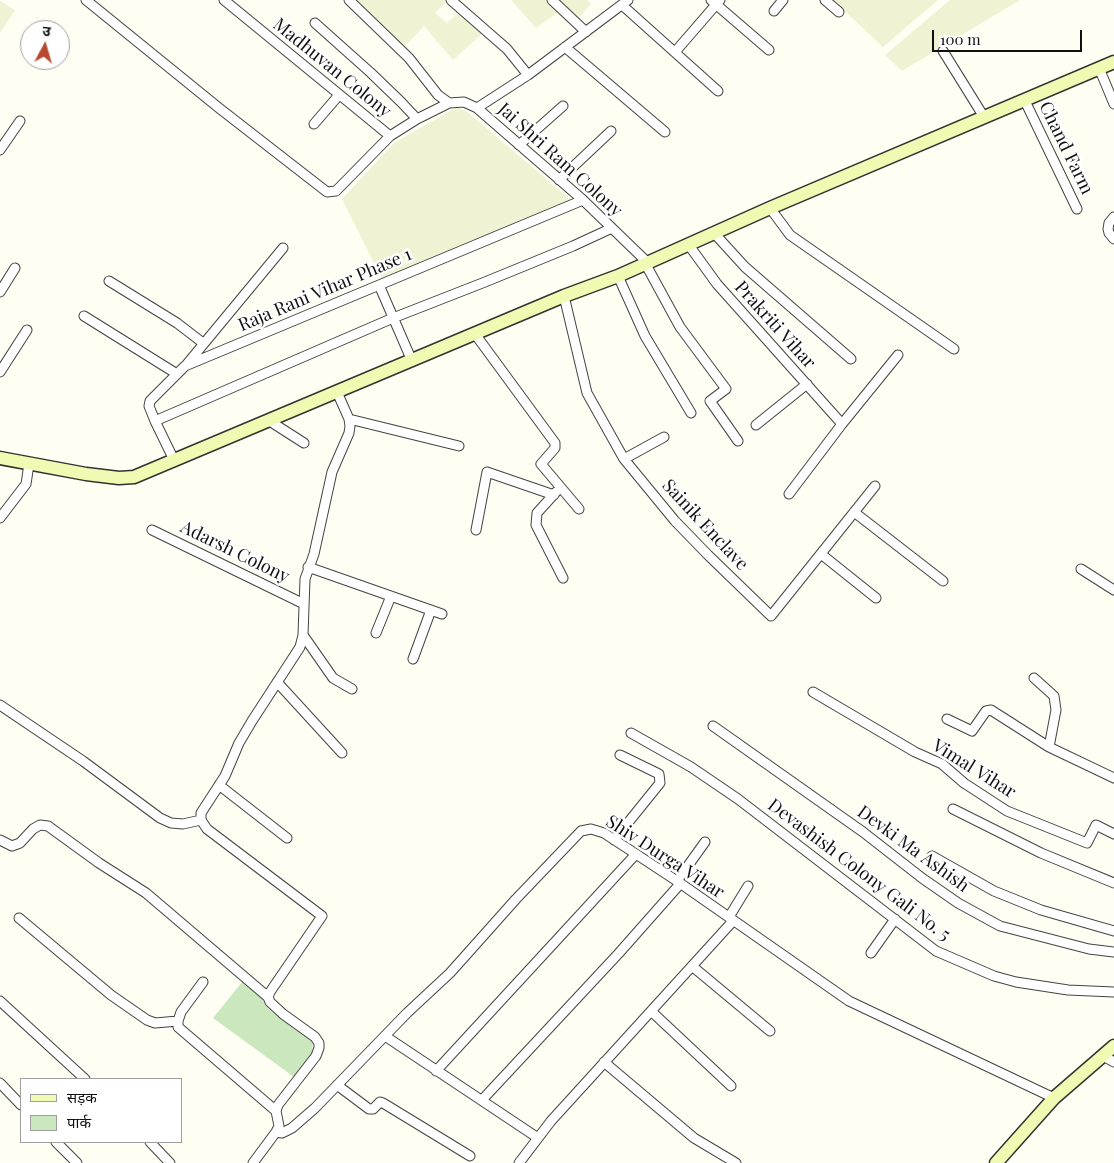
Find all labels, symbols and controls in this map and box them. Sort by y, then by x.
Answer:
street label: Madhuvan Colony [269,14,395,122]
north arrow [20,20,70,70]
scale bar [934,20,1084,52]
text: उ [41,21,52,40]
text: 100 m [940,29,981,49]
street label: Jai Shri Ram Colony [493,98,627,222]
street label: Chand Farm [1034,98,1098,198]
street label: Raja Rani Vihar Phase 1 [235,244,415,336]
street label: Prakriti Vihar [730,277,820,373]
street label: Sainik Enclave [657,475,753,575]
street label: Adarsh Colony [177,516,293,588]
street label: Vimal Vihar [928,735,1020,803]
street label: Devashish Colony Gali No. 5 [763,794,955,946]
street label: Devki Ma Ashish [853,801,973,897]
street label: Shiv Durga Vihar [602,811,728,903]
legend [20,1078,182,1143]
text: सड़क [67,1087,97,1107]
text: पार्क [67,1112,91,1132]

